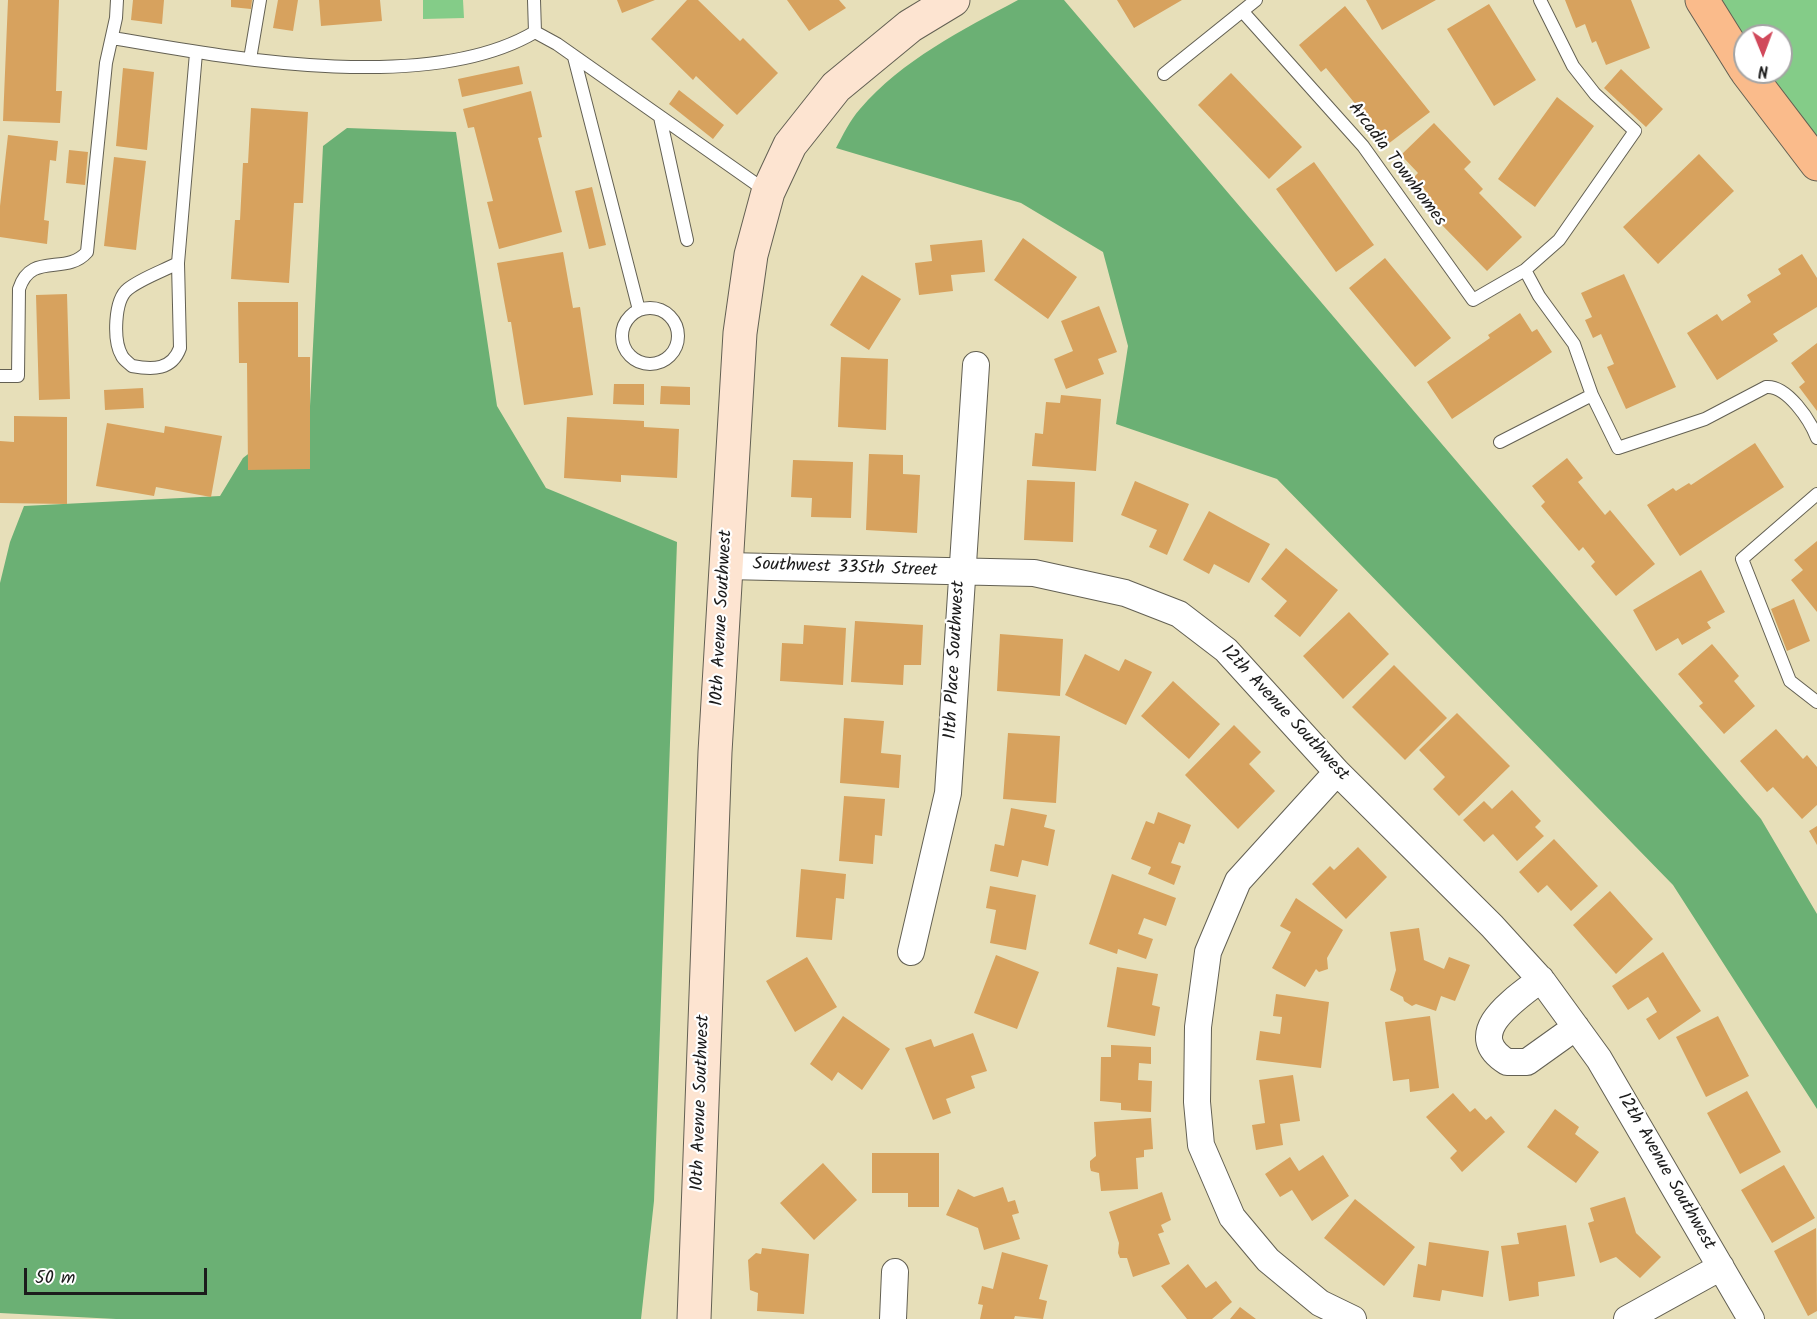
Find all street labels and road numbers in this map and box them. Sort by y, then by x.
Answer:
street label: Arcadia Townhomes [1342,99,1450,231]
street label: 10th Avenue Southwest [708,529,738,707]
street label: Southwest 335th Street [752,555,938,583]
street label: 11th Place Southwest [941,580,971,740]
street label: 12th Avenue Southwest [1215,642,1353,786]
street label: 10th Avenue Southwest [688,1014,716,1192]
street label: 12th Avenue Southwest [1611,1090,1719,1254]

